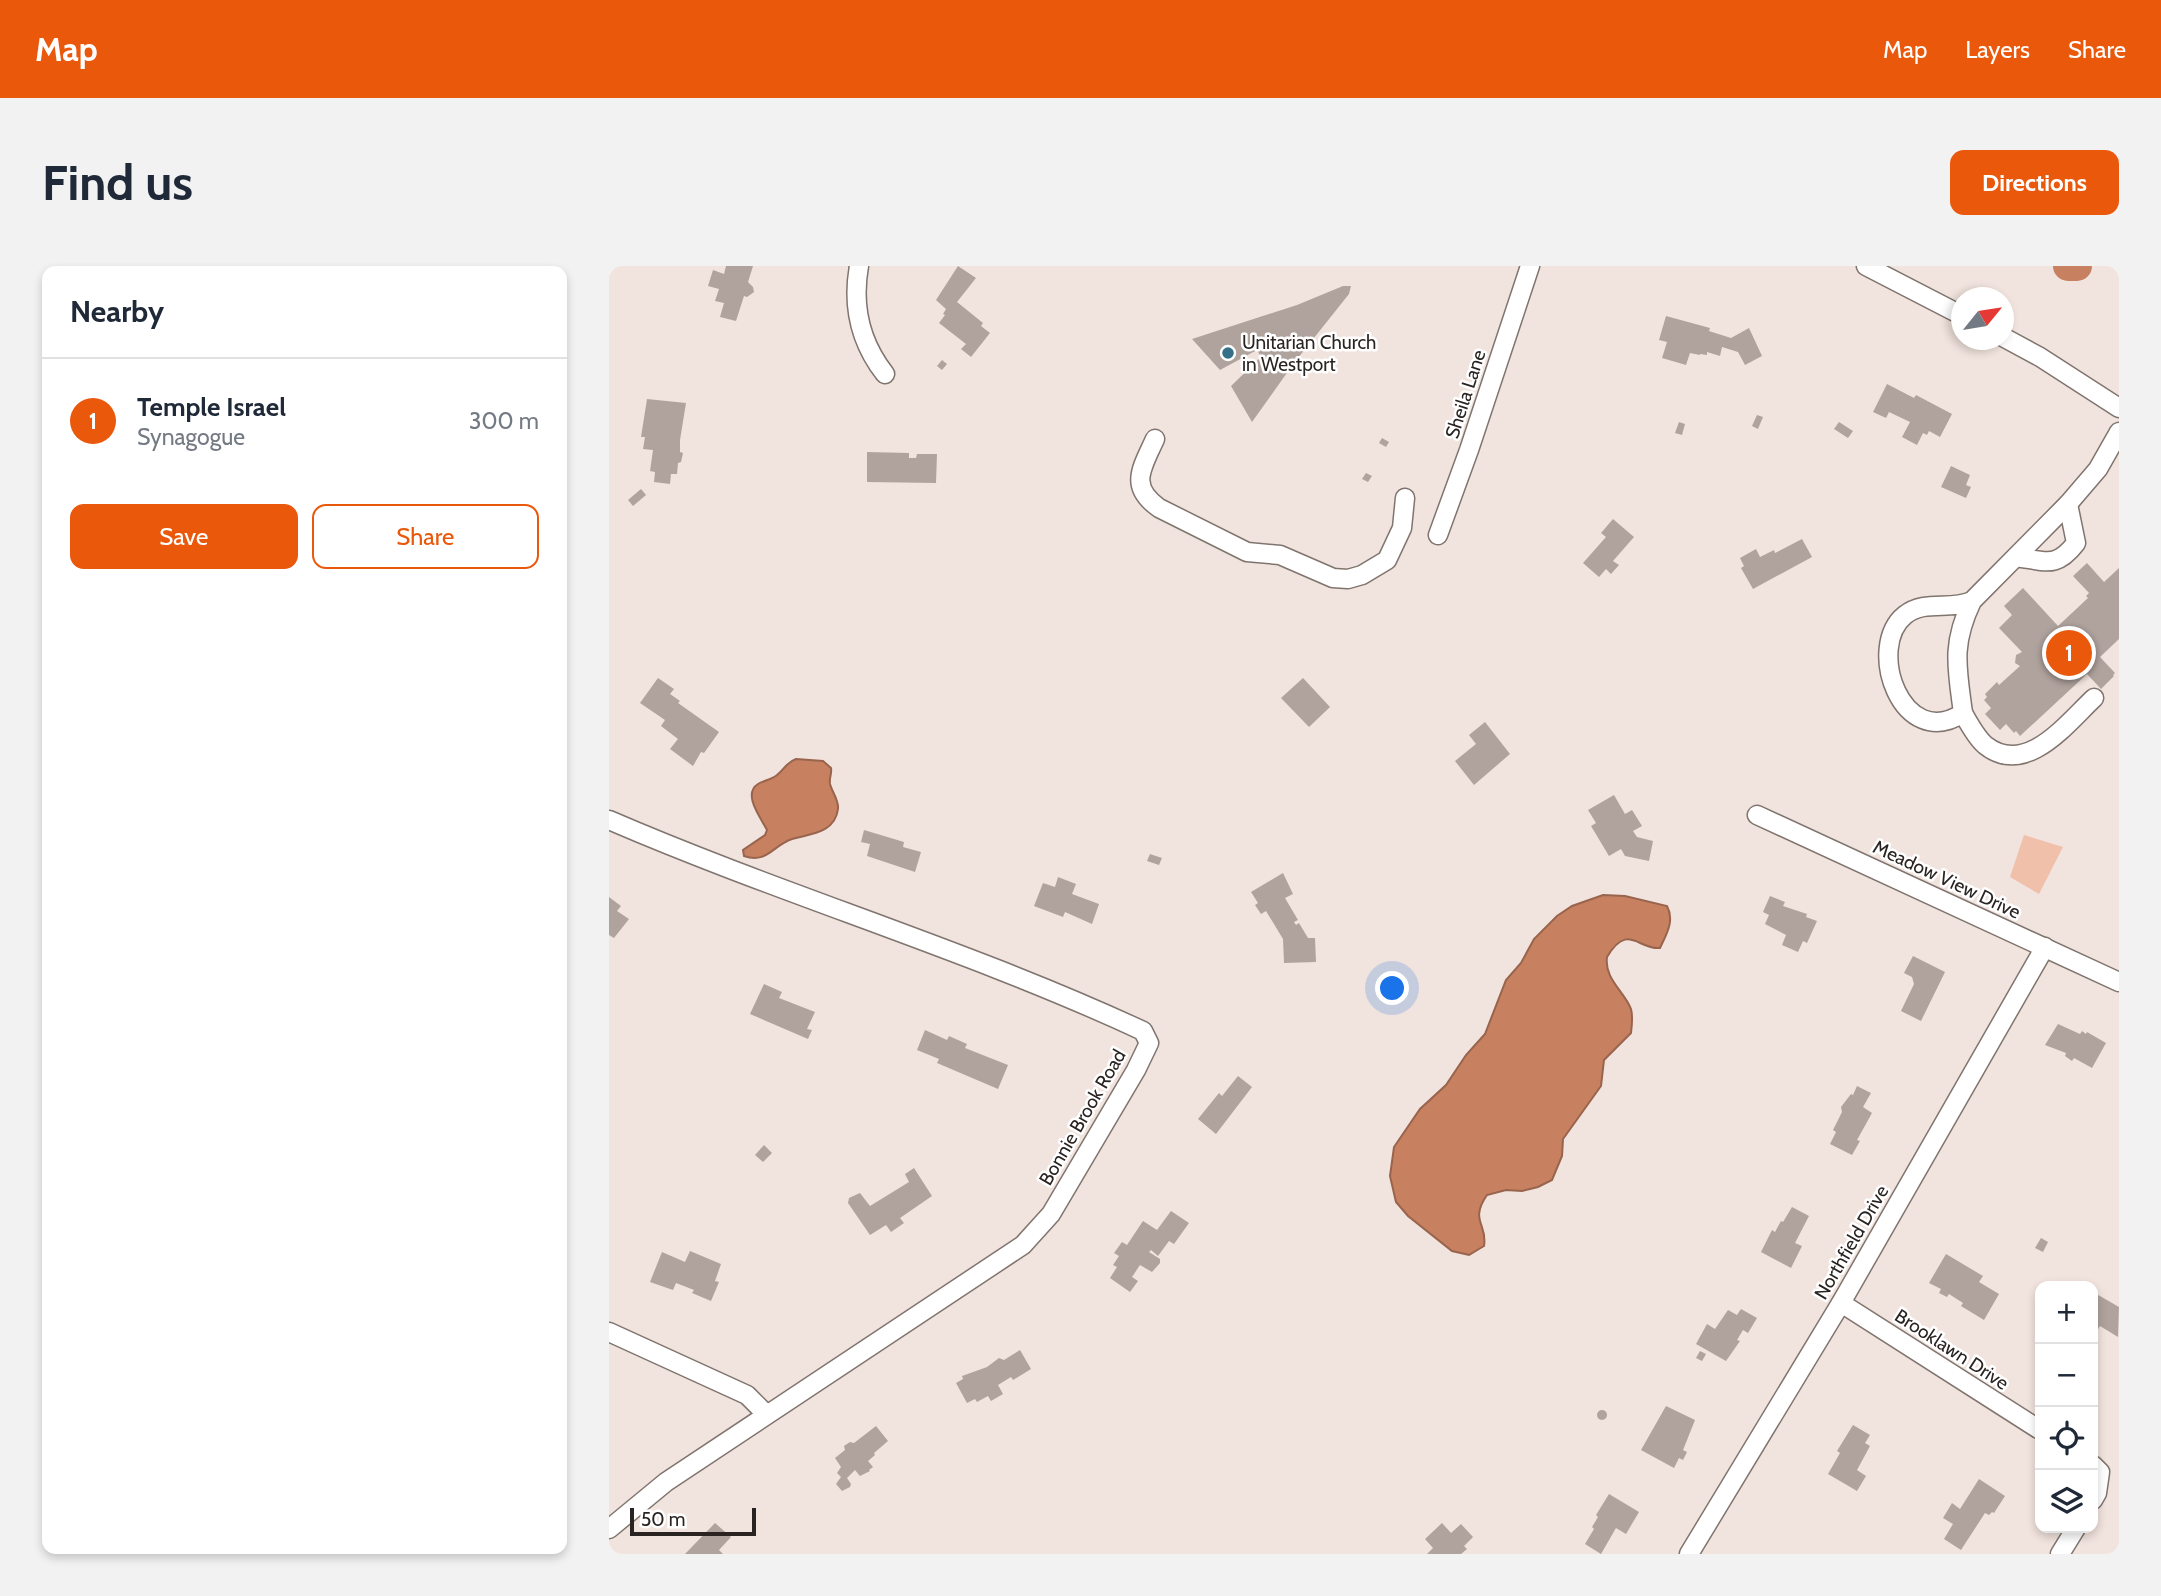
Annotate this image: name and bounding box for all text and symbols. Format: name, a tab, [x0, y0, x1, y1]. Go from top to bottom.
text: Map	[35, 29, 98, 69]
text: Map	[1883, 35, 1927, 64]
text: Layers	[1965, 35, 2030, 64]
text: Share	[2068, 35, 2126, 64]
button: Directions	[1950, 150, 2119, 215]
text: Find us	[42, 153, 193, 212]
north arrow	[1951, 287, 2014, 350]
text: Nearby	[70, 293, 164, 330]
place label: Unitarian Church in Westport	[1242, 331, 1376, 376]
marker: Unitarian Church in Westport	[1220, 345, 1236, 361]
street label: Sheila Lane	[1440, 347, 1491, 441]
text: Temple Israel	[137, 391, 286, 423]
text: 1	[89, 407, 97, 435]
text: 300 m	[469, 407, 539, 435]
text: Synagogue	[137, 423, 245, 451]
button: Save	[70, 504, 298, 569]
button: Share	[312, 504, 539, 569]
pin: 1	[2046, 627, 2092, 679]
street label: Meadow View Drive	[1869, 835, 2024, 924]
your location	[1375, 971, 1409, 1005]
street label: Bonnie Brook Road	[1034, 1045, 1131, 1189]
street label: Northfield Drive	[1809, 1181, 1894, 1303]
map controls	[2035, 1281, 2098, 1533]
button: +	[2035, 1281, 2098, 1344]
street label: Brooklawn Drive	[1891, 1304, 2013, 1395]
button: −	[2035, 1344, 2098, 1407]
button: locate	[2035, 1407, 2098, 1470]
button: layers	[2035, 1470, 2098, 1533]
scale bar	[630, 1505, 756, 1537]
text: 50 m	[641, 1508, 685, 1531]

